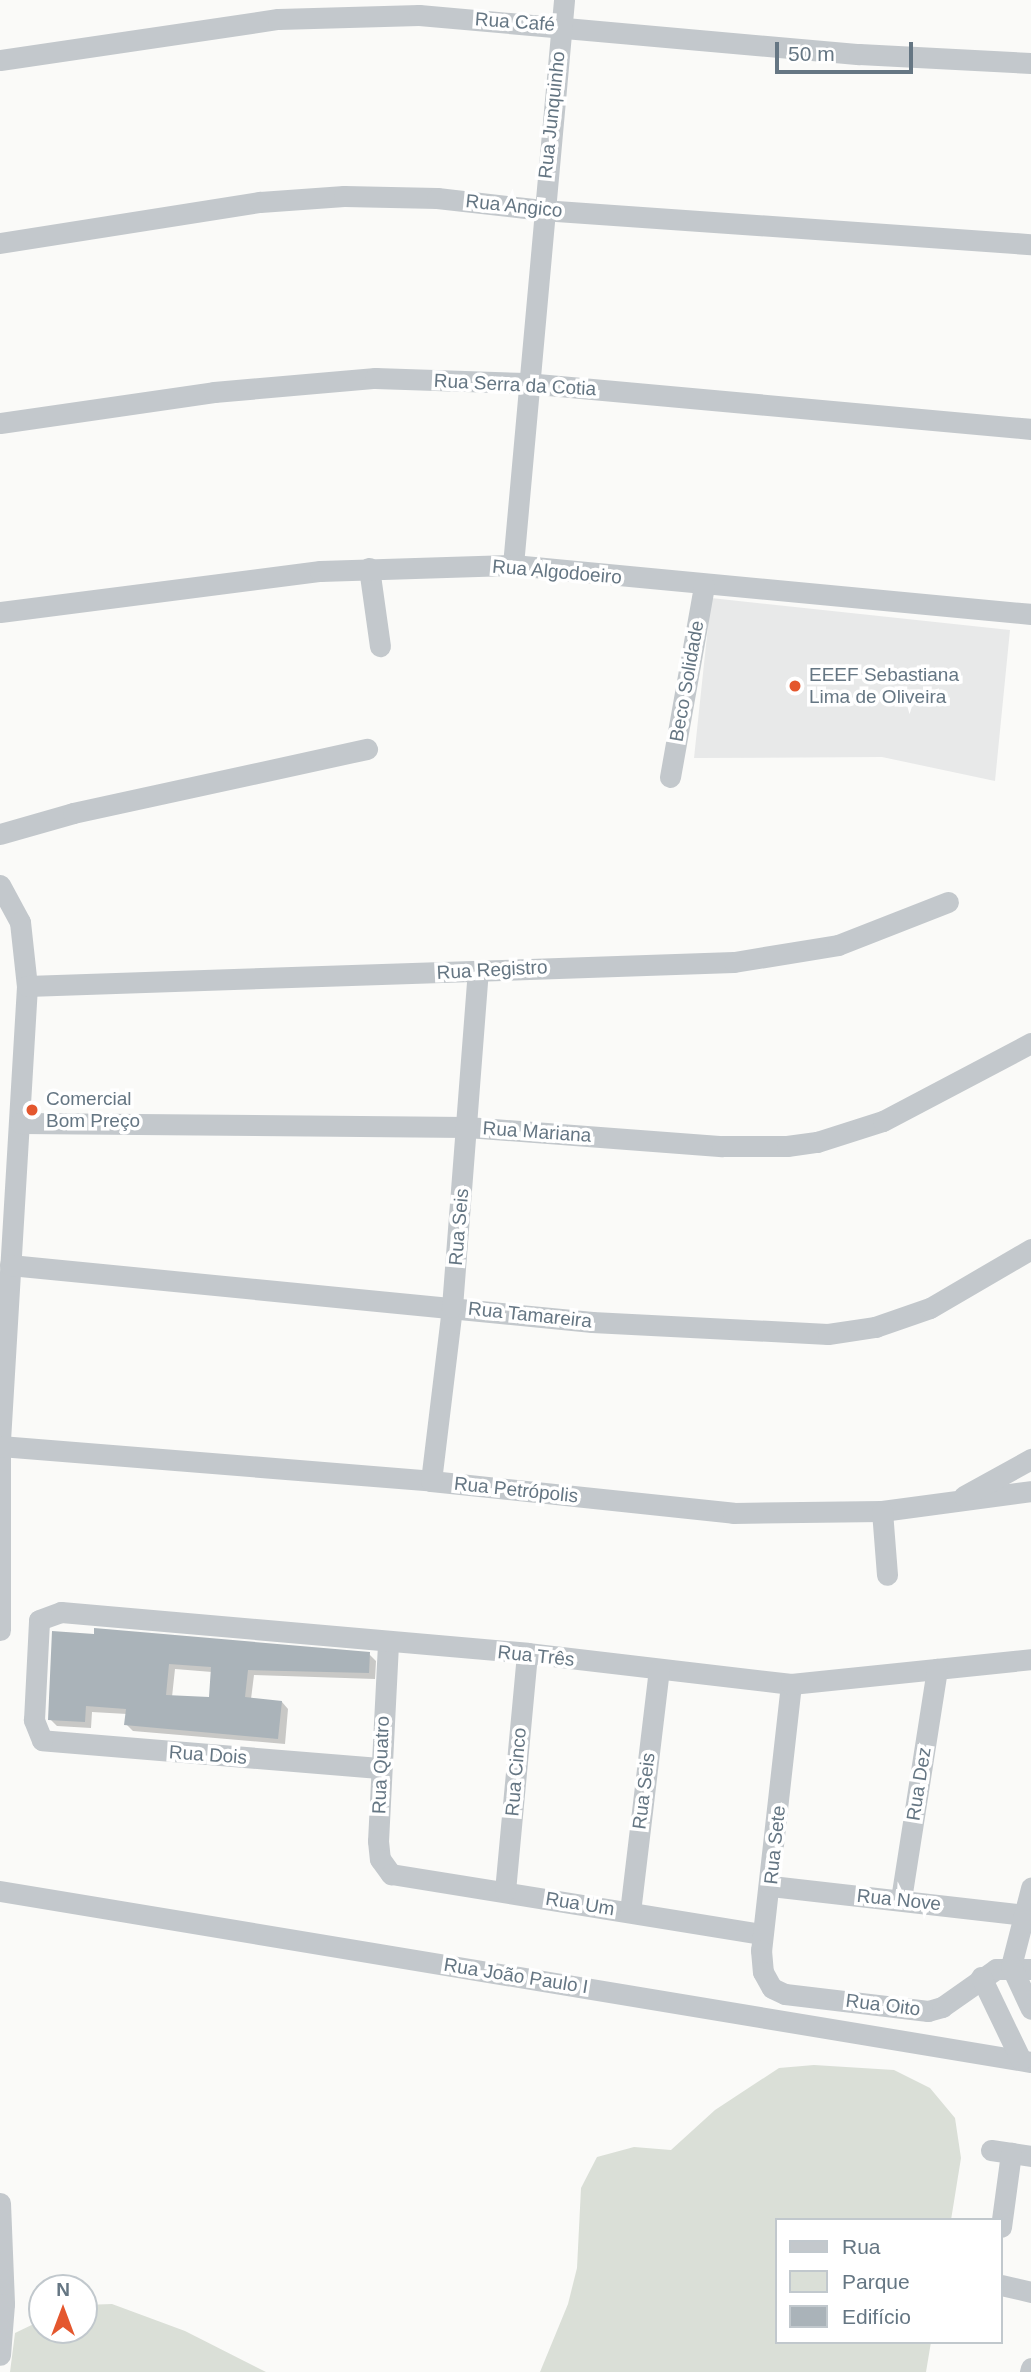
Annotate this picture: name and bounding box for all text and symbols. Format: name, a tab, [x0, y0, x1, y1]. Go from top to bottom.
street label: Rua Café	[474, 8, 556, 36]
scale bar	[779, 28, 917, 72]
text: 50 m	[788, 42, 835, 65]
street label: Rua Junquinho	[534, 50, 570, 180]
street label: Rua Angico	[464, 190, 564, 222]
street label: Rua Serra da Cotia	[433, 369, 597, 401]
street label: Rua Algodoeiro	[491, 555, 623, 589]
street label: Beco Solidade	[665, 619, 709, 743]
place label: EEEF Sebastiana Lima de Oliveira	[809, 664, 959, 708]
marker: EEEF Sebastiana Lima de Oliveira	[787, 678, 803, 694]
street label: Rua Registro	[436, 956, 548, 984]
place label: Comercial Bom Preço	[46, 1088, 140, 1132]
marker: Comercial Bom Preço	[24, 1102, 40, 1118]
street label: Rua Mariana	[482, 1117, 592, 1147]
street label: Rua Seis	[444, 1188, 474, 1266]
street label: Rua Tamareira	[467, 1297, 593, 1333]
street label: Rua Petrópolis	[453, 1472, 579, 1508]
street label: Rua Três	[496, 1641, 576, 1671]
street label: Rua Quatro	[368, 1716, 394, 1814]
street label: Rua Cinco	[501, 1727, 531, 1817]
street label: Rua Dois	[168, 1741, 248, 1769]
street label: Rua Dez	[902, 1746, 936, 1822]
street label: Rua Seis	[628, 1751, 660, 1831]
street label: Rua Sete	[760, 1804, 790, 1886]
street label: Rua Nove	[856, 1884, 942, 1916]
street label: Rua Um	[544, 1887, 616, 1921]
street label: Rua João Paulo I	[442, 1953, 590, 1999]
street label: Rua Oito	[844, 1989, 922, 2021]
legend	[776, 2218, 1003, 2344]
text: Rua	[842, 2235, 881, 2258]
text: Parque	[842, 2270, 910, 2293]
north arrow	[28, 2274, 98, 2344]
text: N	[56, 2279, 70, 2300]
text: Edifício	[842, 2305, 911, 2328]

